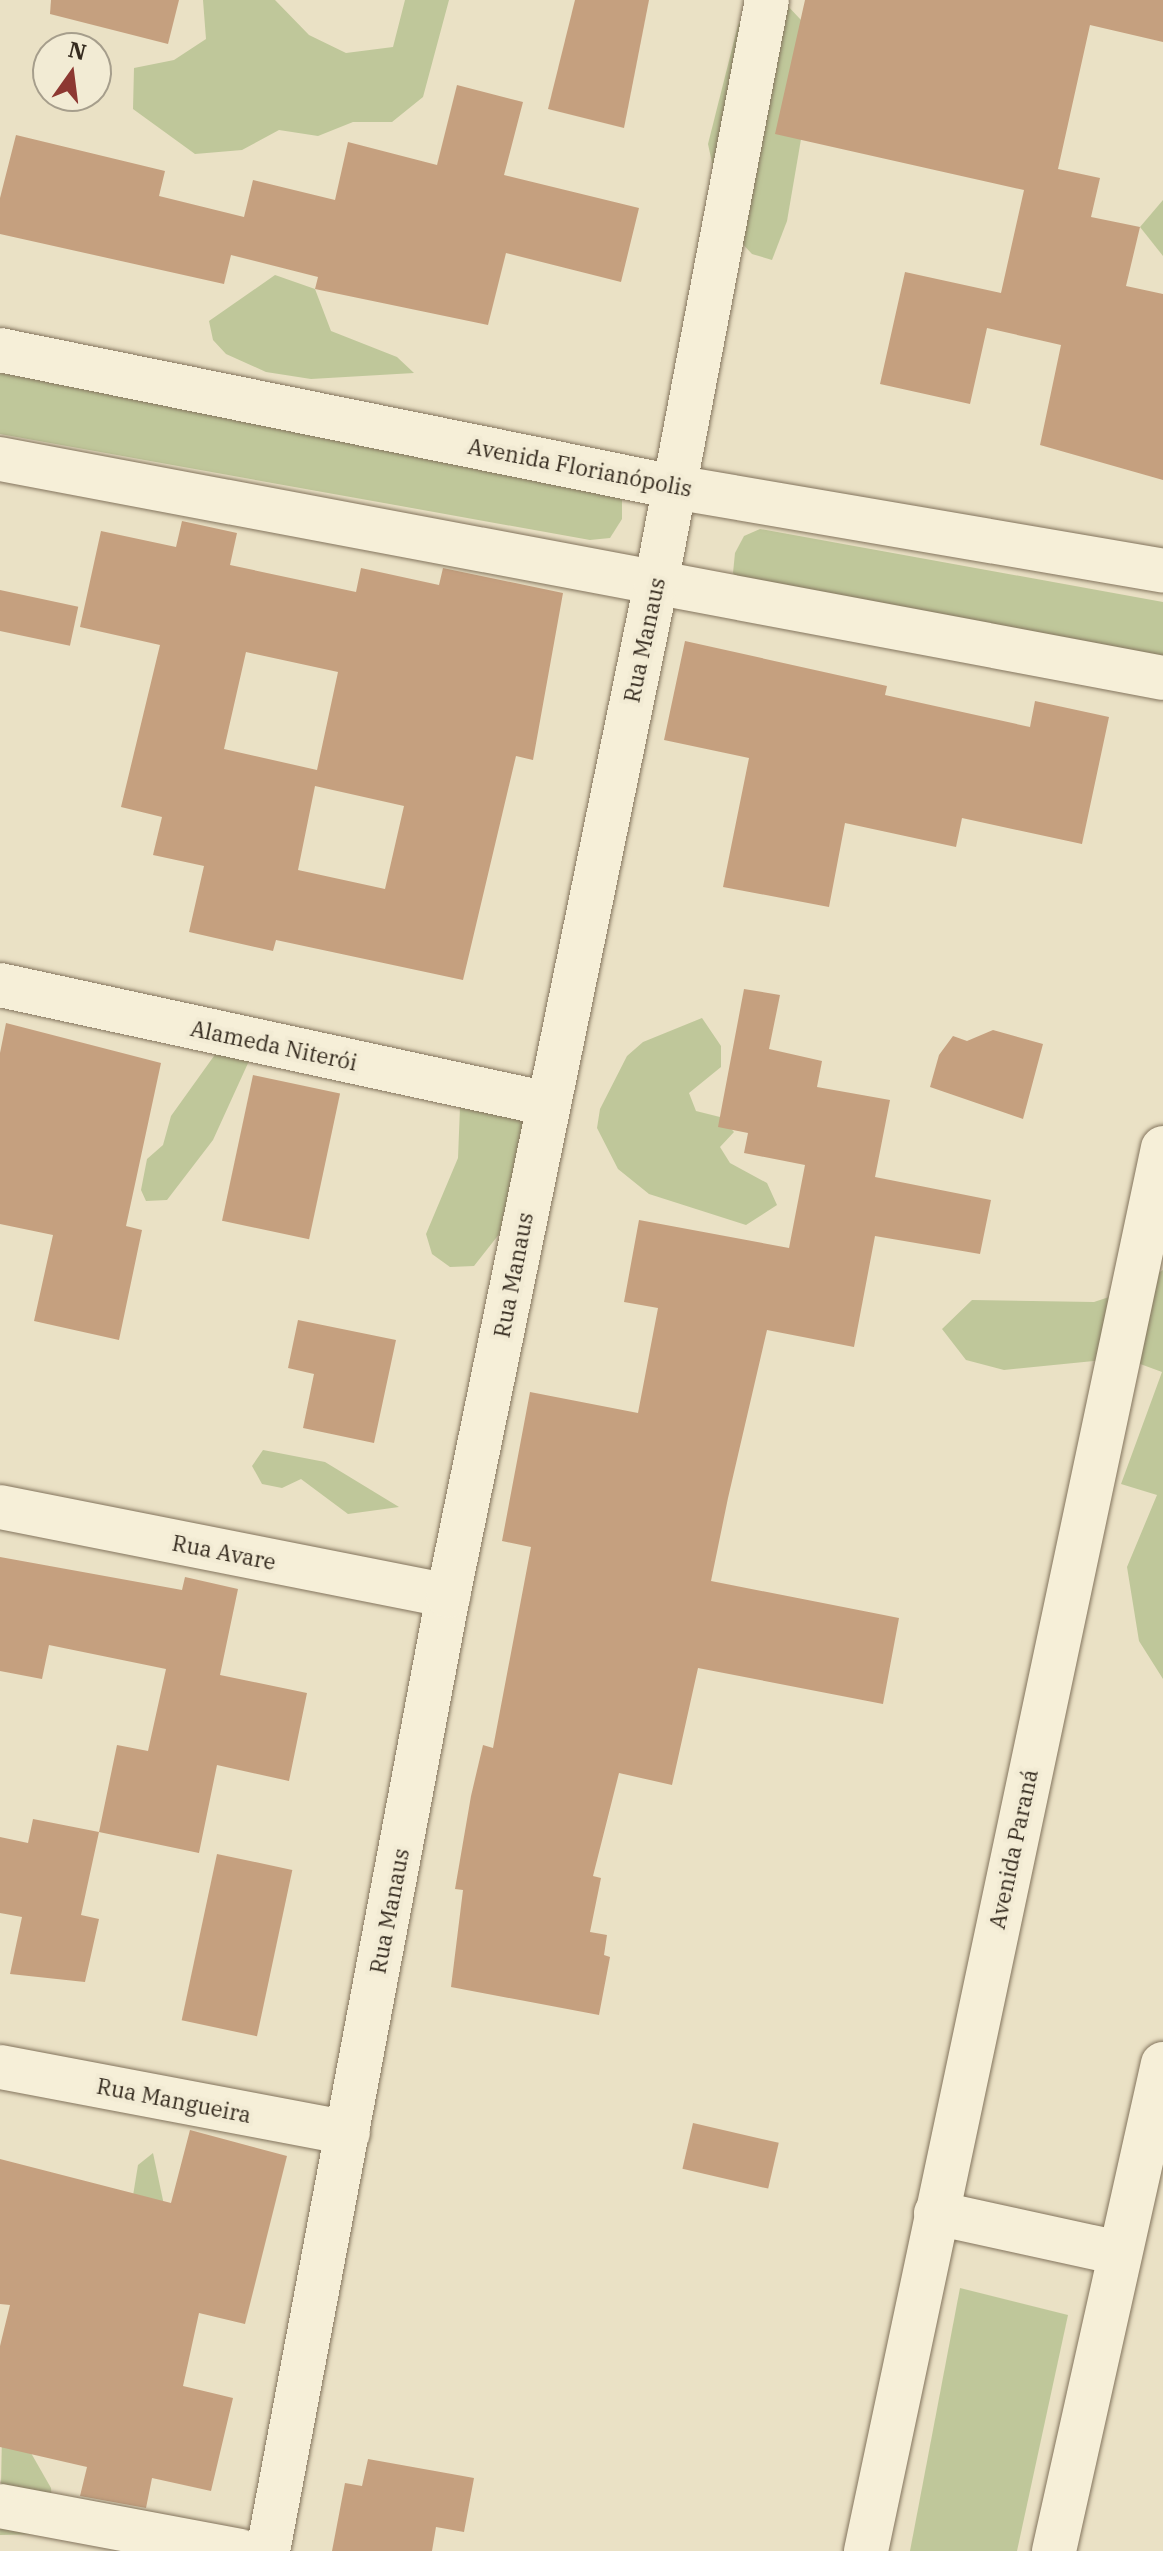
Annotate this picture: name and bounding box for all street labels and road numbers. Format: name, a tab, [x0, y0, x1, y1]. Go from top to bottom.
street label: Avenida Florianópolis	[466, 432, 694, 502]
street label: Rua Manaus	[618, 575, 670, 705]
street label: Alameda Niterói	[188, 1014, 360, 1076]
street label: Rua Manaus	[488, 1210, 538, 1340]
street label: Rua Avare	[170, 1529, 278, 1575]
street label: Avenida Paraná	[983, 1767, 1043, 1931]
street label: Rua Manaus	[364, 1846, 414, 1976]
street label: Rua Mangueira	[95, 2072, 253, 2128]

